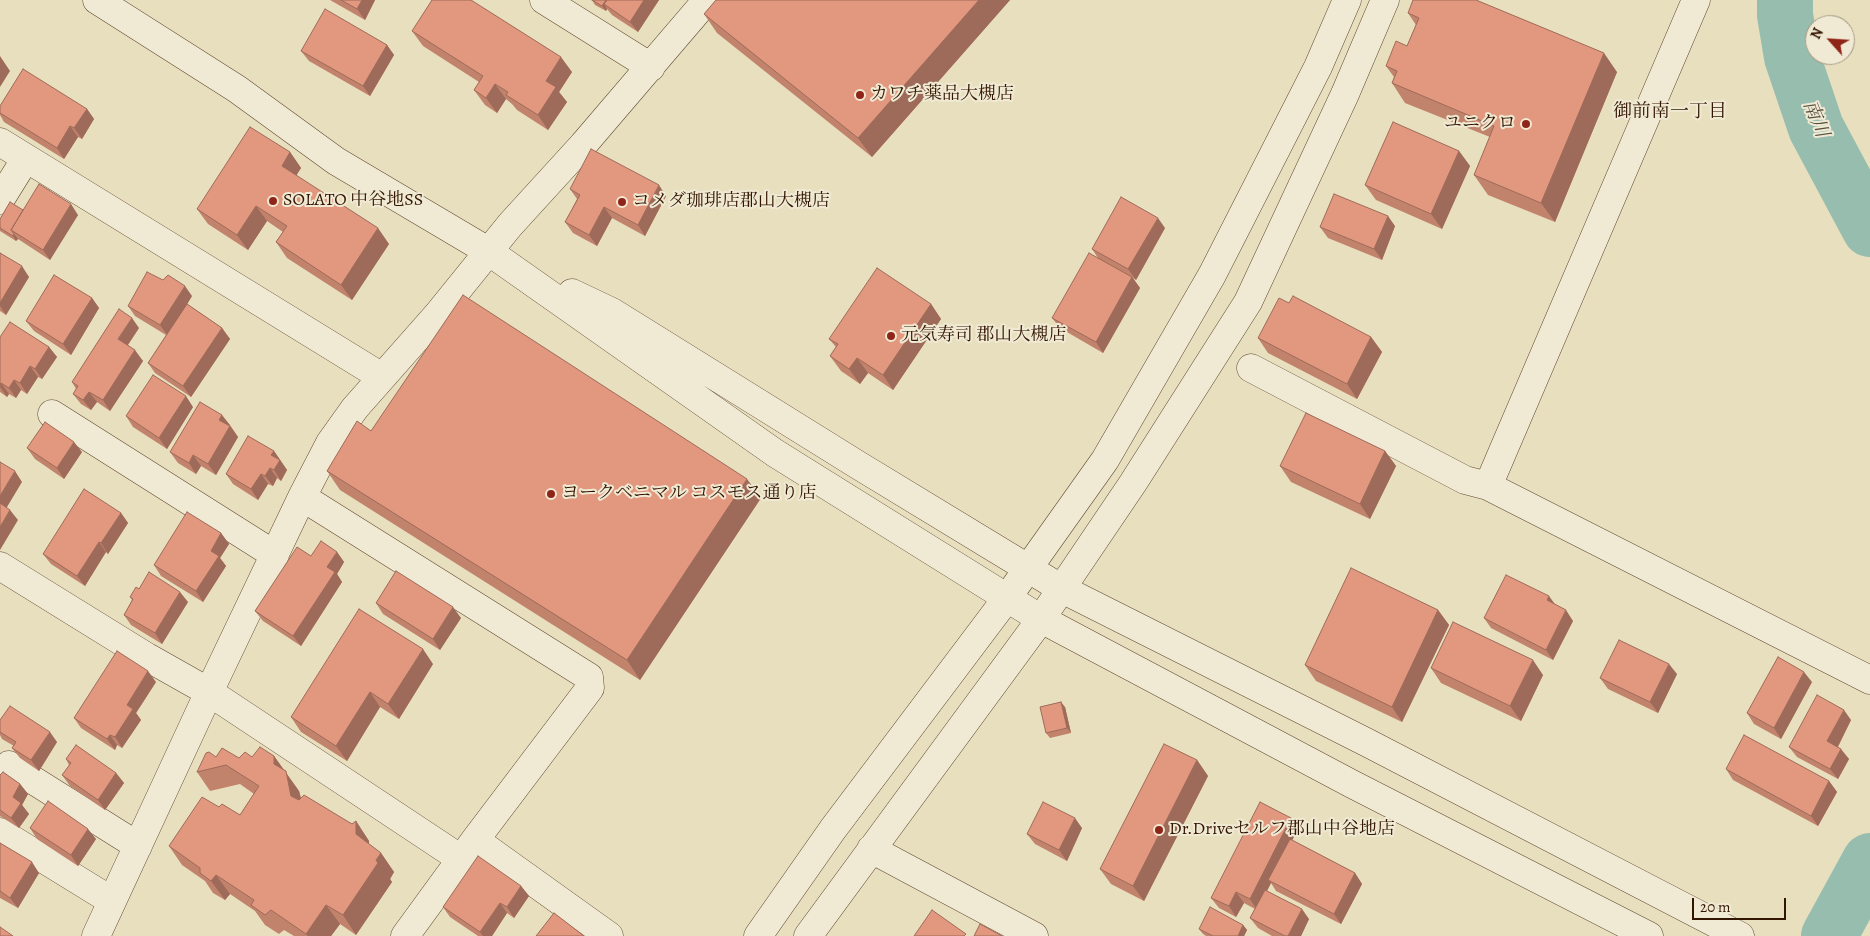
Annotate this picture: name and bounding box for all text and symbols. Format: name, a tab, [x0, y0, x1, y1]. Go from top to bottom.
north arrow	[1805, 15, 1855, 65]
text: N	[1806, 25, 1828, 42]
place label: カワチ薬品大槻店	[870, 84, 1014, 106]
marker: カワチ薬品大槻店	[854, 89, 866, 101]
water label: 南川	[1797, 97, 1833, 141]
district label: 御前南一丁目	[1613, 101, 1727, 123]
place label: ユニクロ	[1444, 113, 1516, 135]
marker: ユニクロ	[1520, 118, 1532, 130]
place label: SOLATO 中谷地SS	[283, 190, 423, 212]
place label: コメダ珈琲店郡山大槻店	[632, 191, 830, 213]
marker: SOLATO 中谷地SS	[267, 195, 279, 207]
marker: コメダ珈琲店郡山大槻店	[616, 196, 628, 208]
place label: 元気寿司 郡山大槻店	[901, 325, 1067, 347]
marker: 元気寿司 郡山大槻店	[885, 330, 897, 342]
place label: ヨークベニマル コスモス通り店	[561, 483, 817, 505]
marker: ヨークベニマル コスモス通り店	[545, 488, 557, 500]
place label: Dr.Driveセルフ郡山中谷地店	[1169, 819, 1395, 841]
marker: Dr.Driveセルフ郡山中谷地店	[1153, 824, 1165, 836]
scale bar	[1695, 888, 1789, 920]
text: 20 m	[1700, 897, 1731, 917]

